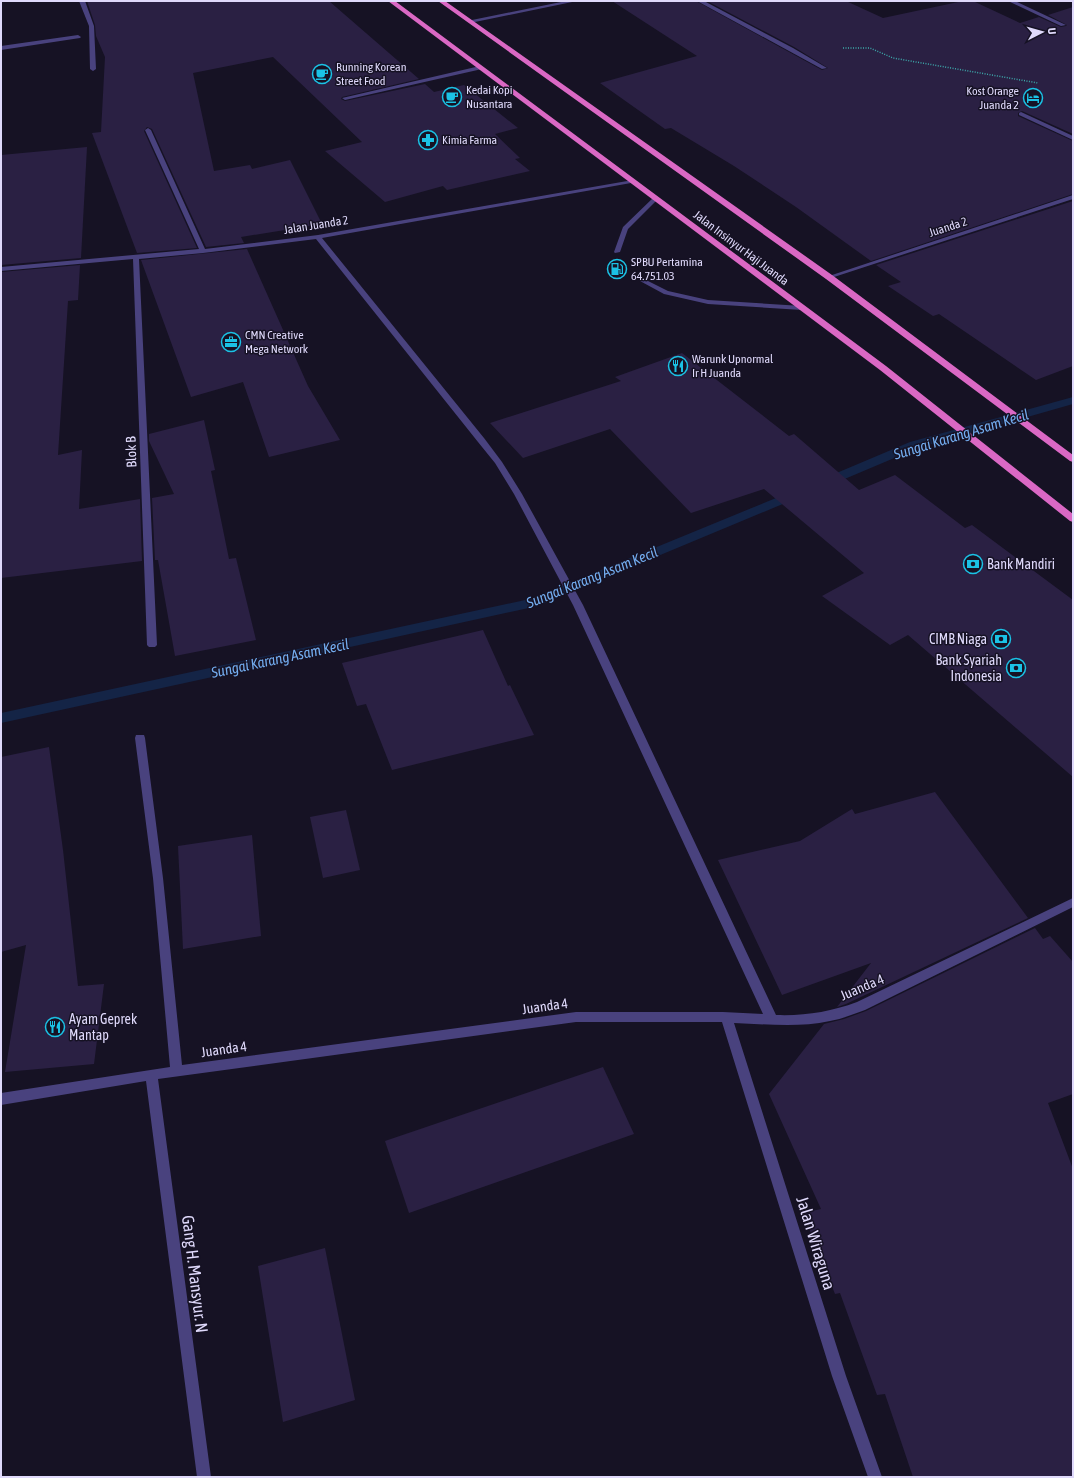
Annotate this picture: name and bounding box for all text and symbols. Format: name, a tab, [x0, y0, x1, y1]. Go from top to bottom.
north arrow	[1022, 12, 1062, 52]
text: U	[1046, 27, 1058, 35]
place label: Running Korean Street Food	[336, 60, 407, 88]
cafe icon: Running Korean Street Food	[311, 63, 333, 85]
place label: Kedai Kopi Nusantara	[466, 83, 512, 111]
place label: Kost Orange Juanda 2	[966, 84, 1019, 112]
cafe icon: Kedai Kopi Nusantara	[441, 86, 463, 108]
hotel icon: Kost Orange Juanda 2	[1022, 87, 1044, 109]
pharmacy icon: Kimia Farma	[417, 129, 439, 151]
place label: Kimia Farma	[442, 133, 497, 147]
street label: Jalan Insinyur Haji Juanda	[691, 208, 791, 288]
street label: Jalan Juanda 2	[283, 213, 349, 237]
street label: Juanda 2	[927, 214, 969, 240]
place label: SPBU Pertamina 64.751.03	[631, 255, 703, 283]
fuel station icon: SPBU Pertamina 64.751.03	[606, 258, 628, 280]
place label: CMN Creative Mega Network	[245, 328, 309, 356]
office icon: CMN Creative Mega Network	[220, 331, 242, 353]
place label: Warunk Upnormal Ir H Juanda	[692, 352, 774, 380]
restaurant icon: Warunk Upnormal Ir H Juanda	[667, 355, 689, 377]
water label: Sungai Karang Asam Kecil	[890, 405, 1031, 463]
street label: Blok B	[122, 436, 140, 468]
water label: Sungai Karang Asam Kecil	[523, 543, 660, 612]
bank icon: Bank Mandiri	[962, 553, 984, 575]
place label: Bank Mandiri	[987, 556, 1055, 572]
bank icon: CIMB Niaga	[990, 628, 1012, 650]
place label: CIMB Niaga	[929, 631, 987, 647]
water label: Sungai Karang Asam Kecil	[209, 635, 350, 681]
place label: Bank Syariah Indonesia	[935, 652, 1002, 684]
bank icon: Bank Syariah Indonesia	[1005, 657, 1027, 679]
street label: Juanda 4	[838, 970, 887, 1003]
street label: Juanda 4	[521, 995, 569, 1017]
place label: Ayam Geprek Mantap	[69, 1011, 137, 1043]
restaurant icon: Ayam Geprek Mantap	[44, 1016, 66, 1038]
street label: Juanda 4	[200, 1038, 248, 1060]
street label: Jalan Wiraguna	[792, 1194, 840, 1292]
street label: Gang H. Mansyur. N	[178, 1214, 212, 1334]

